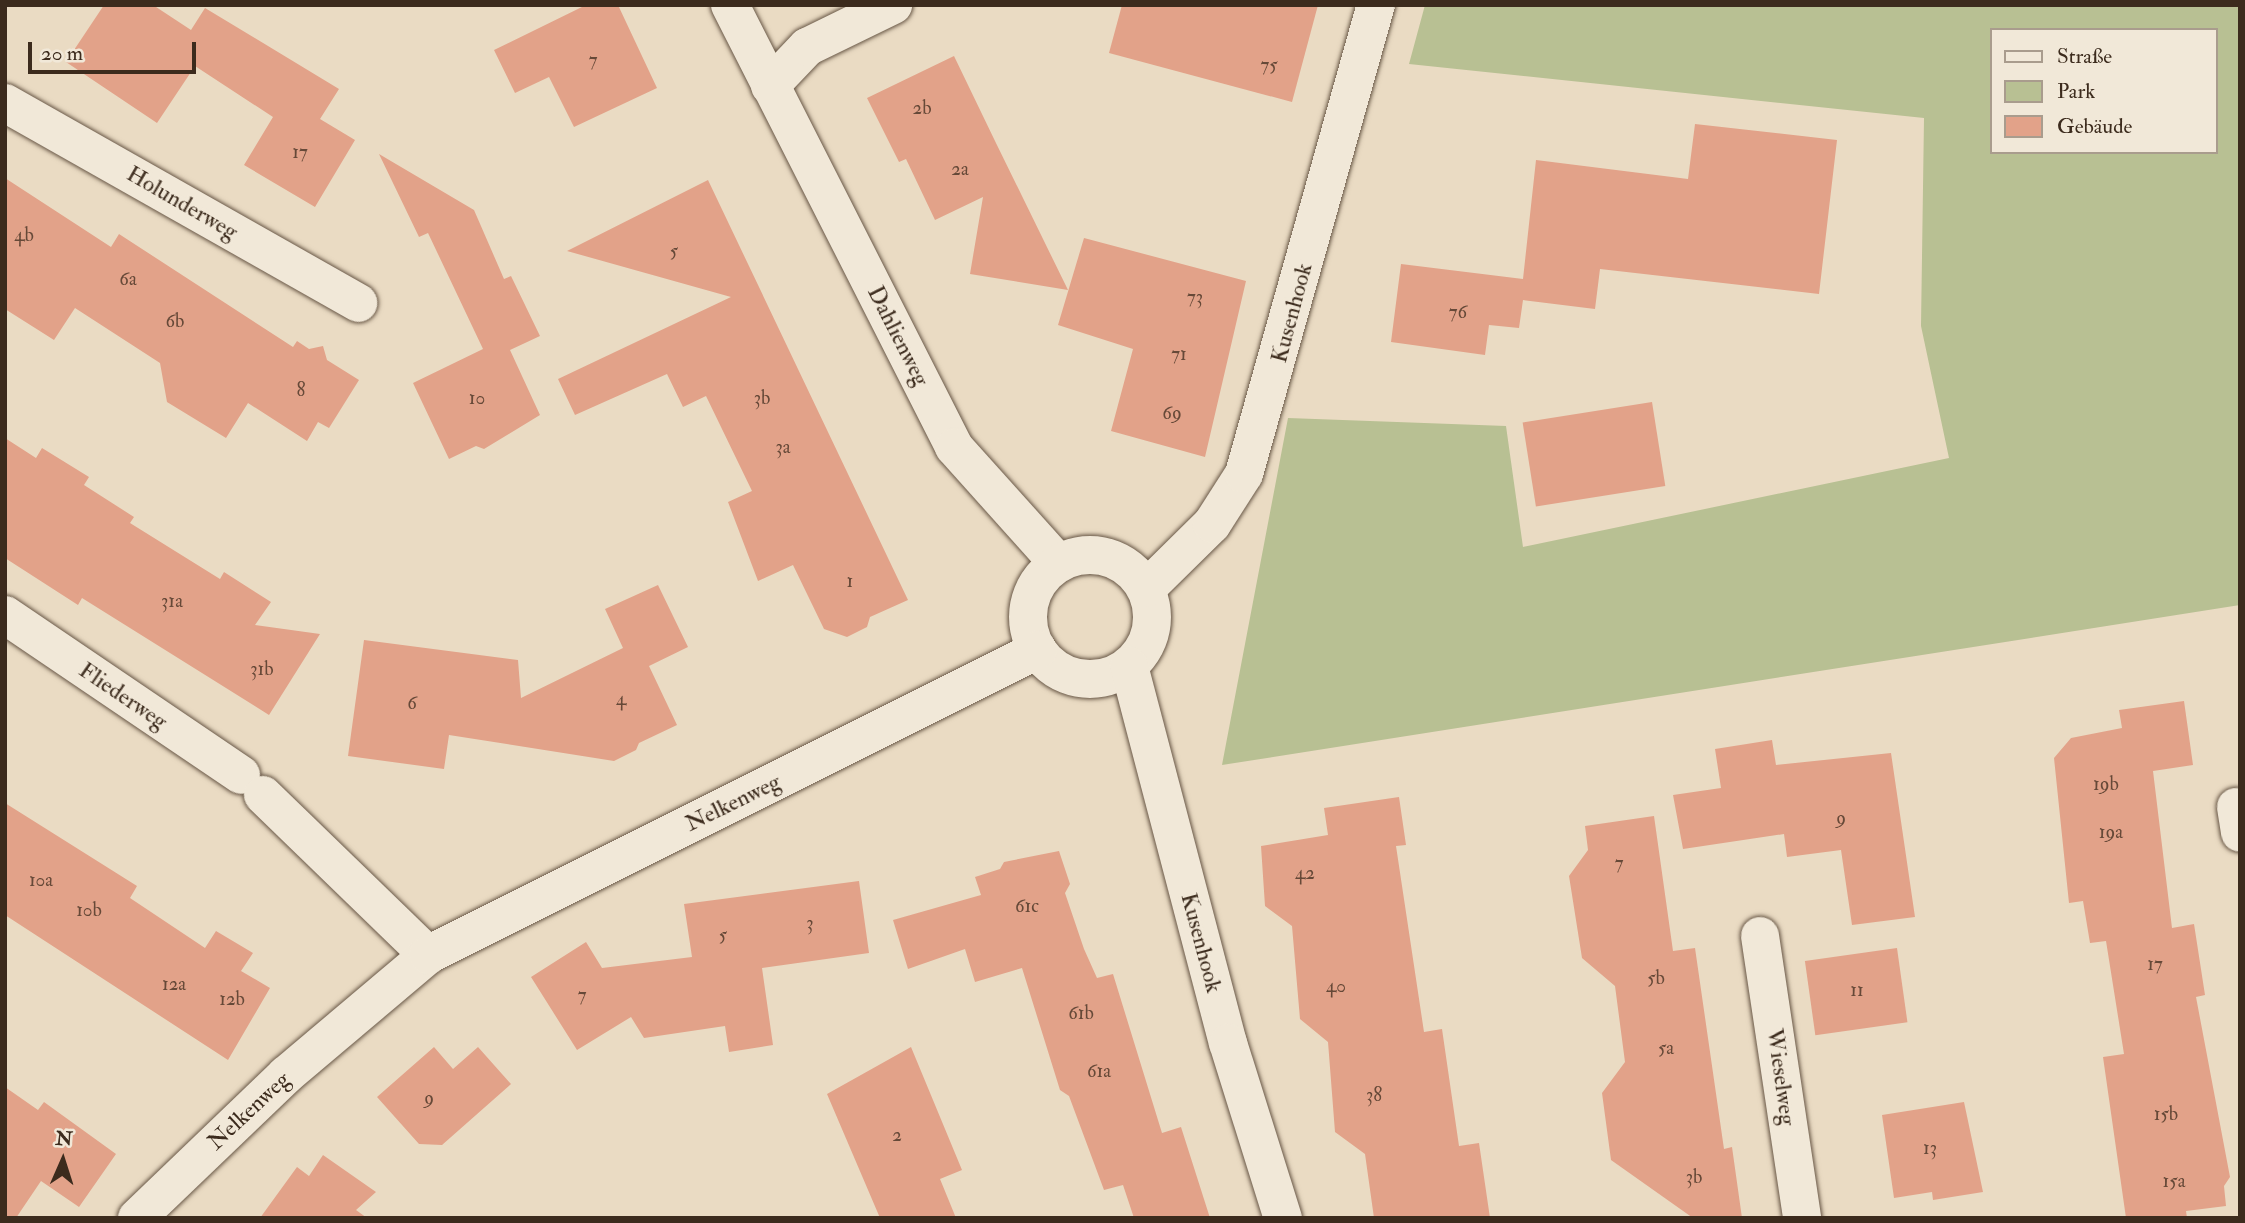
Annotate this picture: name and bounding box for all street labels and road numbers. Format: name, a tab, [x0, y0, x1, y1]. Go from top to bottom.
street label: Holunderweg	[122, 160, 242, 246]
street label: Kusenhook	[1265, 260, 1319, 366]
street label: Dahlienweg	[861, 281, 935, 391]
street label: Fliederweg	[74, 656, 172, 736]
street label: Nelkenweg	[681, 768, 785, 838]
street label: Kusenhook	[1174, 890, 1228, 996]
street label: Wieselweg	[1761, 1027, 1801, 1127]
street label: Nelkenweg	[202, 1066, 296, 1156]

